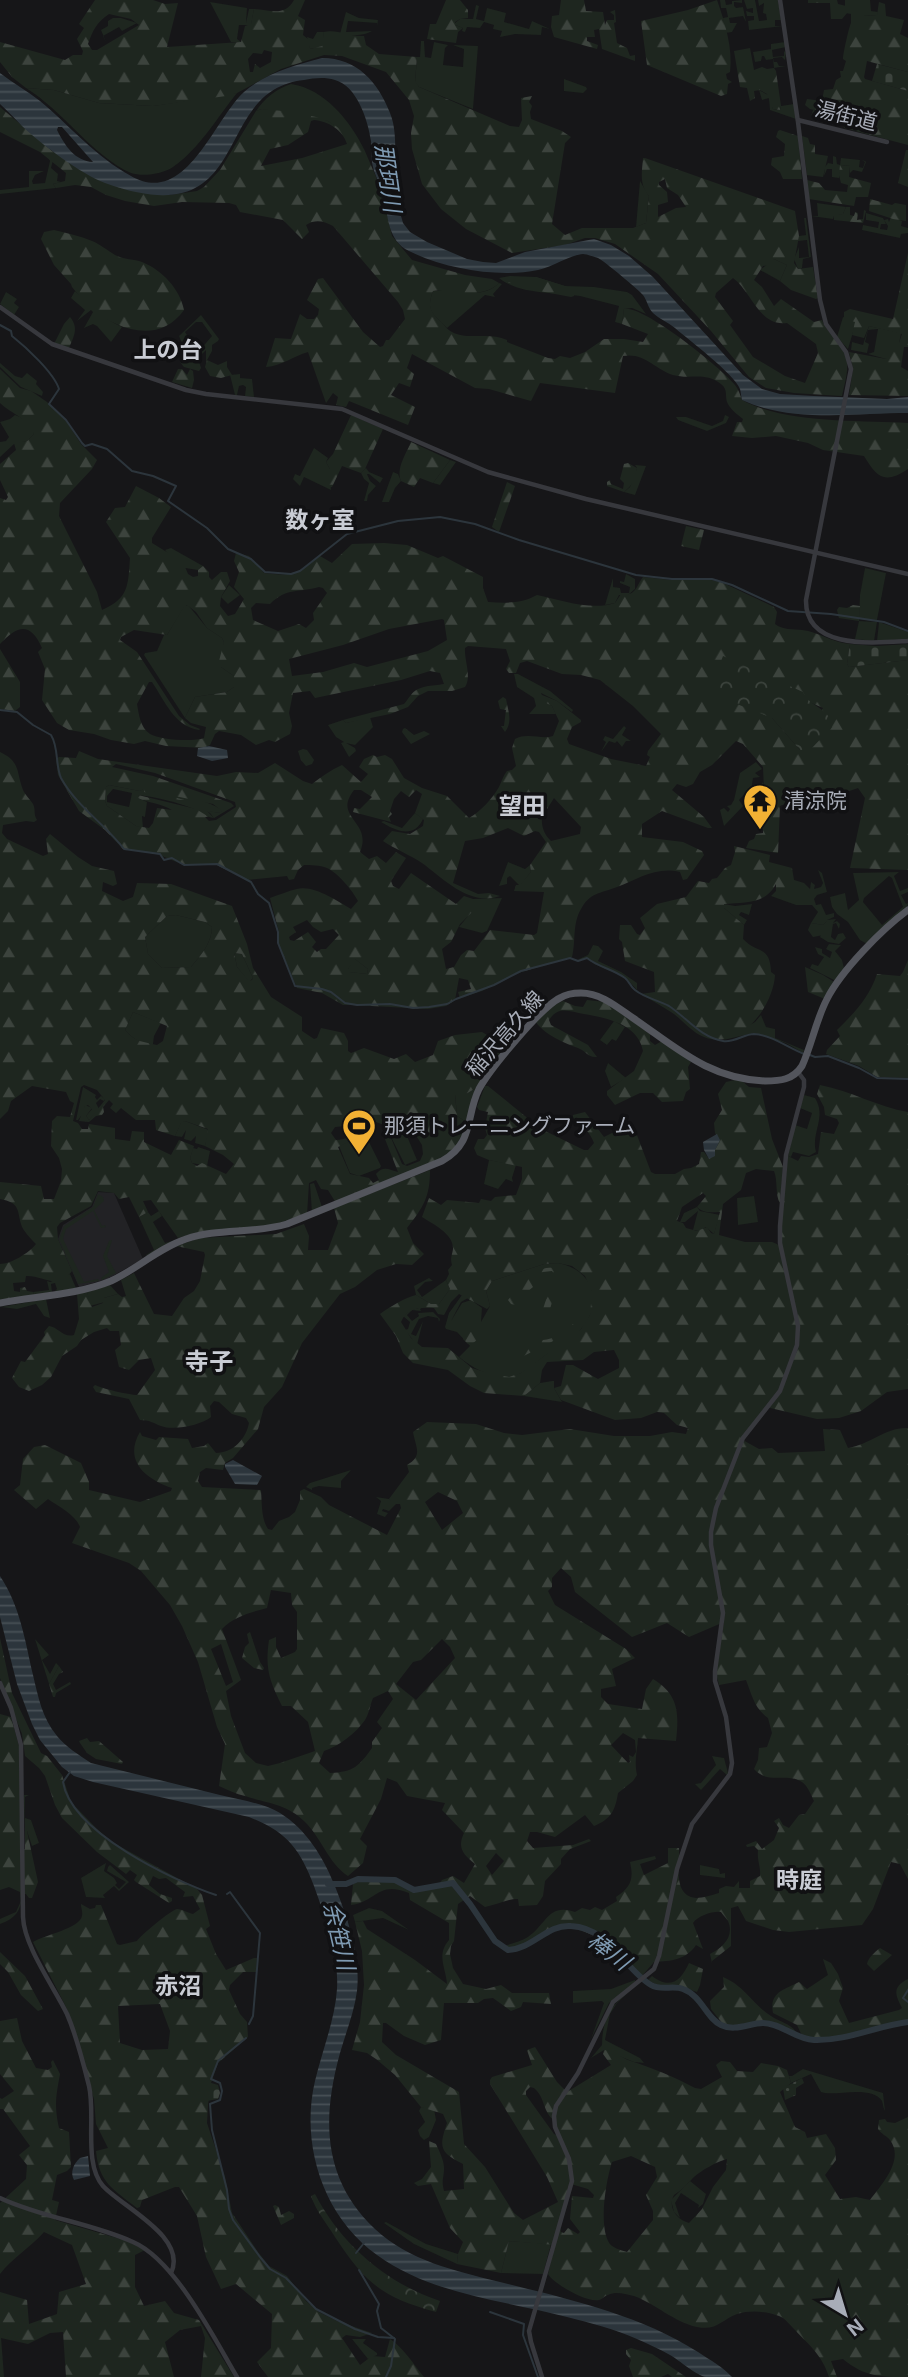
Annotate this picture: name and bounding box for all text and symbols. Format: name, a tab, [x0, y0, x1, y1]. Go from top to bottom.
street label: 湯街道	[813, 96, 880, 135]
water label: 那珂川	[369, 142, 407, 217]
district label: 上の台	[134, 336, 203, 364]
district label: 数ヶ室	[286, 506, 355, 534]
temple icon: 清涼院	[741, 782, 779, 831]
place label: 清涼院	[784, 788, 847, 813]
district label: 望田	[499, 792, 545, 820]
street label: 稲沢高久線	[461, 986, 548, 1081]
sports icon: 那須トレーニングファーム	[340, 1107, 378, 1156]
place label: 那須トレーニングファーム	[384, 1113, 635, 1138]
district label: 寺子	[185, 1347, 233, 1376]
district label: 時庭	[776, 1866, 822, 1894]
water label: 余笹川	[318, 1899, 361, 1976]
water label: 棒川	[582, 1926, 638, 1978]
district label: 赤沼	[155, 1972, 201, 2000]
north arrow	[810, 2279, 880, 2349]
text: N	[842, 2313, 868, 2341]

